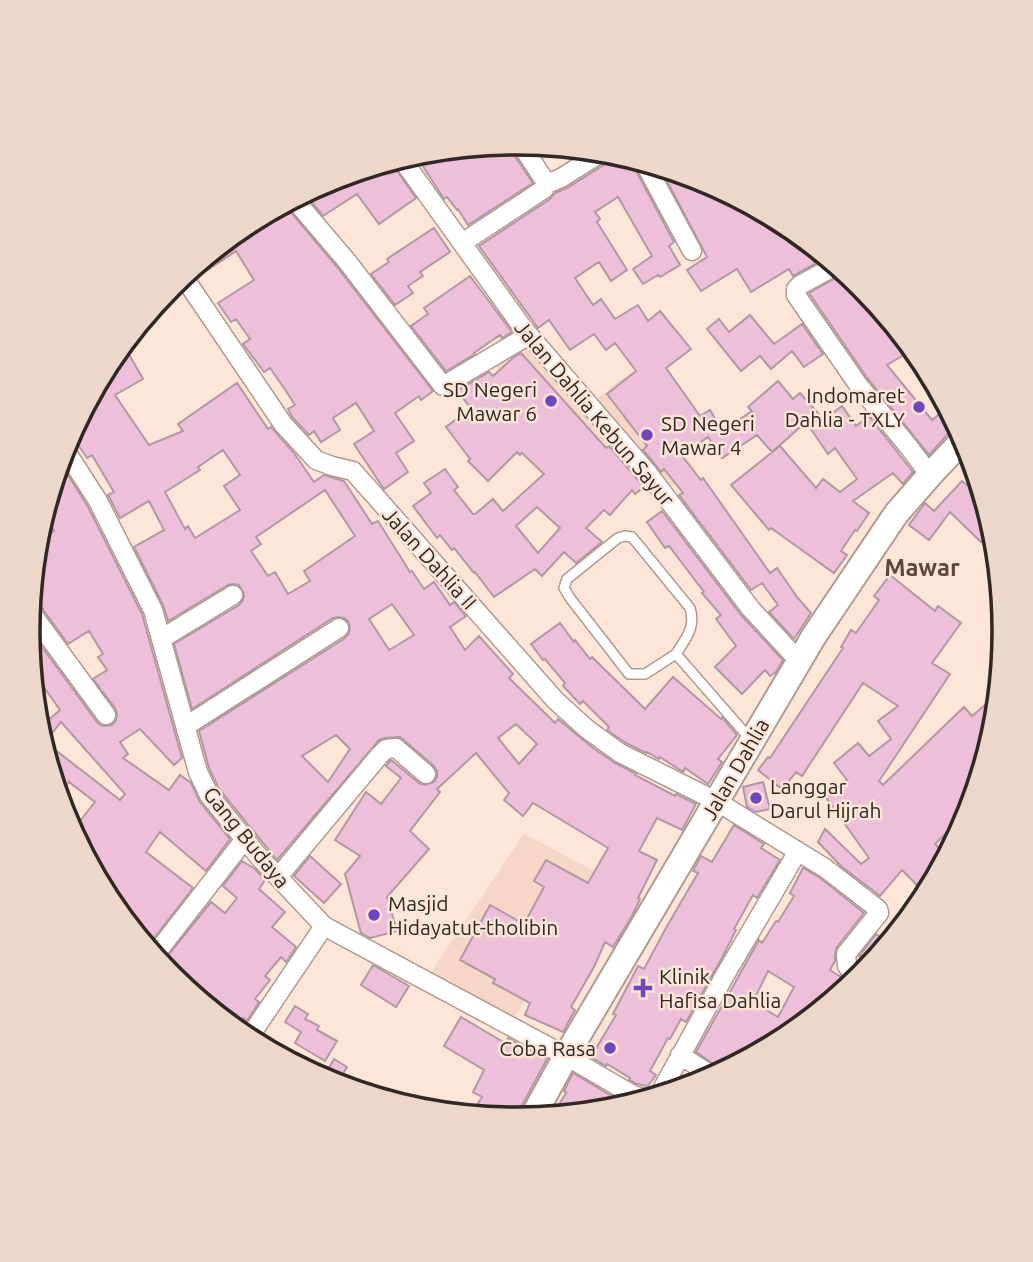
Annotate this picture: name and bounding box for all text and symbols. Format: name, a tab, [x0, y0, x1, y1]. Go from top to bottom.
street label: Jalan Dahlia Kebun Sayur	[510, 315, 680, 511]
place label: SD Negeri Mawar 6	[443, 377, 537, 425]
place label: Indomaret Dahlia - TXLY	[785, 383, 905, 431]
marker: SD Negeri Mawar 6	[543, 393, 559, 409]
marker: Indomaret Dahlia - TXLY	[911, 399, 927, 415]
place label: SD Negeri Mawar 4	[661, 411, 755, 459]
marker: SD Negeri Mawar 4	[639, 427, 655, 443]
street label: Jalan Dahlia II	[378, 502, 482, 614]
district label: Mawar	[884, 554, 960, 581]
street label: Jalan Dahlia	[696, 714, 774, 824]
place label: Langgar Darul Hijrah	[770, 774, 881, 822]
street label: Gang Budaya	[199, 782, 295, 892]
marker: Langgar Darul Hijrah	[748, 790, 764, 806]
place label: Masjid Hidayatut-tholibin	[388, 891, 558, 939]
marker: Masjid Hidayatut-tholibin	[366, 907, 382, 923]
place label: Klinik Hafisa Dahlia	[659, 964, 781, 1012]
marker: Klinik Hafisa Dahlia	[633, 978, 653, 998]
place label: Coba Rasa	[499, 1036, 596, 1060]
marker: Coba Rasa	[602, 1040, 618, 1056]

